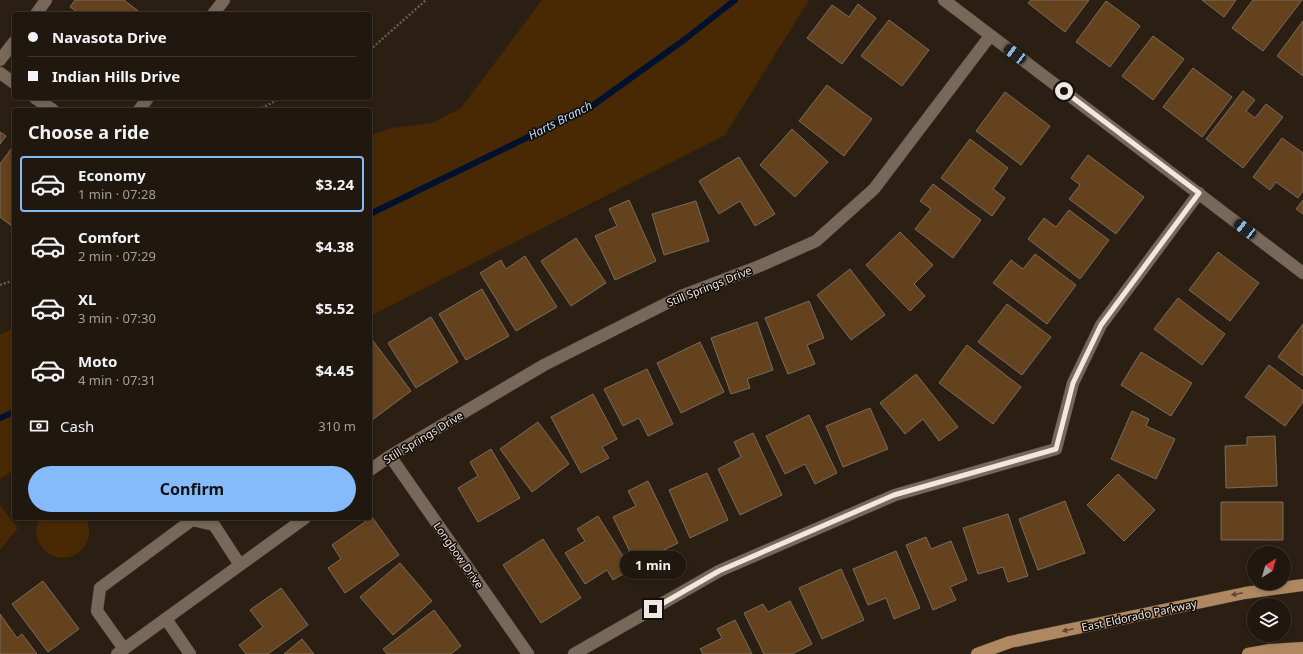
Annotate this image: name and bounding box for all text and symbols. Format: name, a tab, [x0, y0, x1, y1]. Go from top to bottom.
text: Navasota Drive	[52, 27, 167, 47]
car	[1002, 42, 1028, 66]
text: Indian Hills Drive	[52, 66, 180, 86]
route start	[1055, 82, 1073, 100]
water label: Harts Branch	[525, 97, 595, 143]
text: Choose a ride	[28, 120, 149, 144]
text: Economy	[78, 165, 146, 185]
icon: car	[30, 166, 66, 202]
text: $3.24	[315, 174, 354, 194]
text: 1 min · 07:28	[78, 185, 156, 203]
car	[1232, 217, 1258, 241]
text: Comfort	[78, 227, 140, 247]
icon: car	[30, 228, 66, 264]
text: $4.38	[315, 236, 354, 256]
text: 2 min · 07:29	[78, 247, 156, 265]
street label: Still Springs Drive	[664, 262, 754, 310]
text: XL	[78, 289, 96, 309]
icon: car	[30, 290, 66, 326]
text: $5.52	[315, 298, 354, 318]
text: 3 min · 07:30	[78, 309, 156, 327]
text: Moto	[78, 351, 117, 371]
icon: car	[30, 352, 66, 388]
text: $4.45	[315, 360, 354, 380]
text: 4 min · 07:31	[78, 371, 156, 389]
street label: Still Springs Drive	[380, 407, 466, 467]
icon: cash	[28, 415, 50, 437]
text: Cash	[60, 416, 94, 436]
text: 310 m	[318, 417, 356, 435]
button: Confirm	[28, 466, 356, 512]
street label: Longbow Drive	[431, 519, 487, 591]
north arrow	[1247, 546, 1291, 590]
map controls	[1247, 546, 1291, 642]
callout: 1 min	[620, 551, 686, 579]
text: 1 min	[635, 556, 671, 574]
one-way arrow	[1231, 592, 1243, 598]
street label: East Eldorado Parkway	[1080, 595, 1198, 635]
button: layers	[1247, 598, 1291, 642]
route end	[644, 600, 662, 618]
one-way arrow	[1062, 627, 1075, 633]

